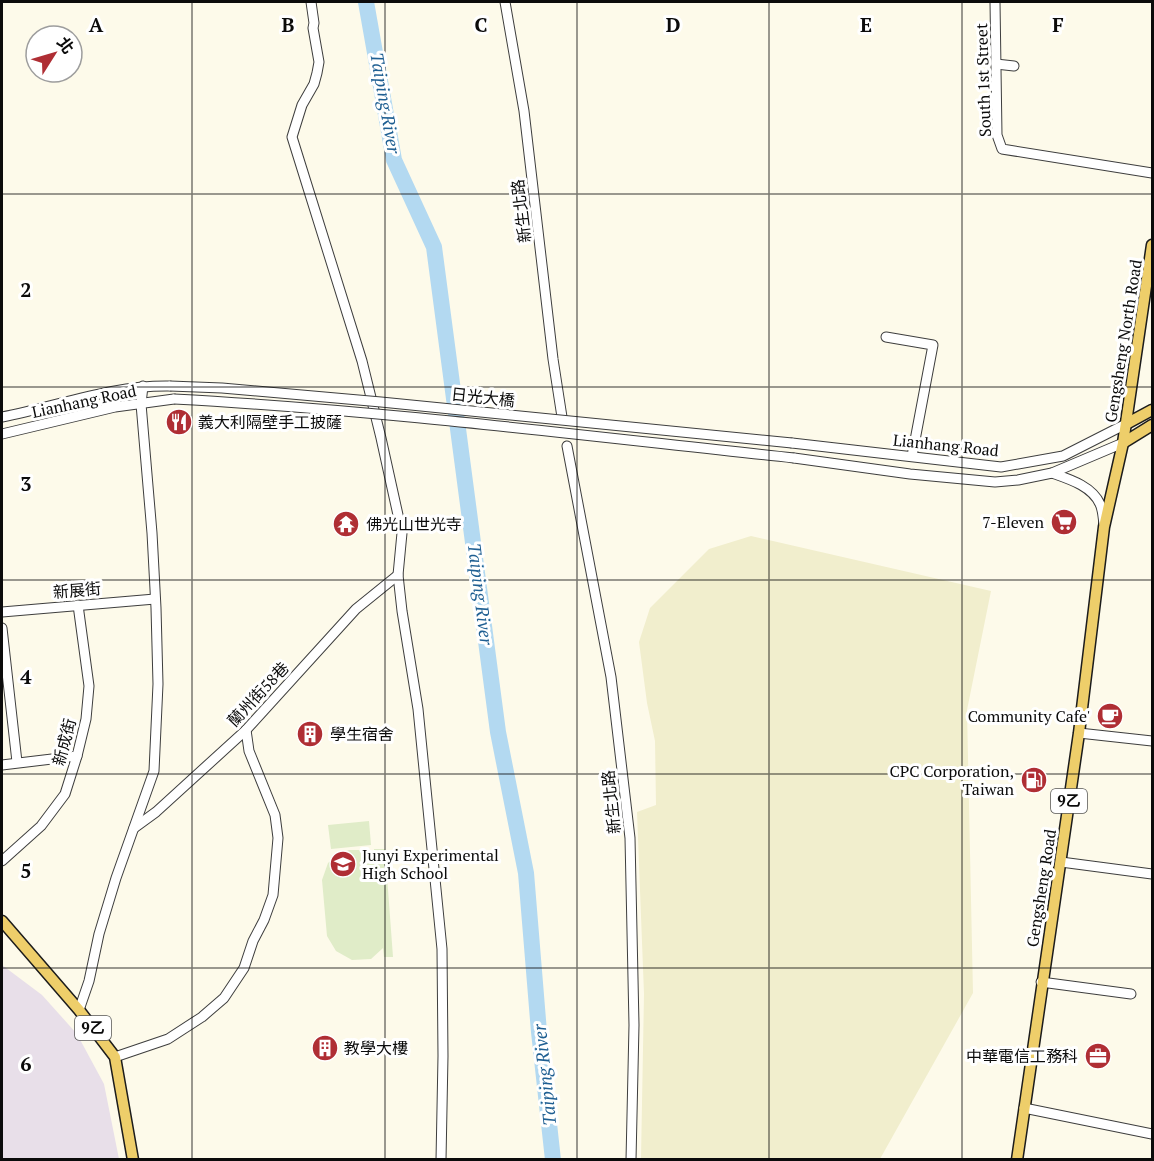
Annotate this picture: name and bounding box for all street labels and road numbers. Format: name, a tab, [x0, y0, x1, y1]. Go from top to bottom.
street label: South 1st Street	[970, 23, 996, 137]
street label: 新生北路	[506, 178, 536, 244]
street label: Gengsheng North Road	[1099, 258, 1147, 424]
street label: Lianhang Road	[30, 379, 138, 423]
street label: 日光大橋	[450, 383, 516, 411]
street label: Lianhang Road	[892, 429, 1000, 462]
street label: 新展街	[52, 577, 102, 603]
street label: 蘭州街58巷	[222, 657, 294, 731]
street label: 新成街	[47, 716, 81, 768]
street label: 新生北路	[597, 769, 625, 835]
road number: 9乙	[1051, 789, 1087, 813]
street label: Gengsheng Road	[1021, 827, 1061, 948]
road number: 9乙	[75, 1016, 111, 1040]

